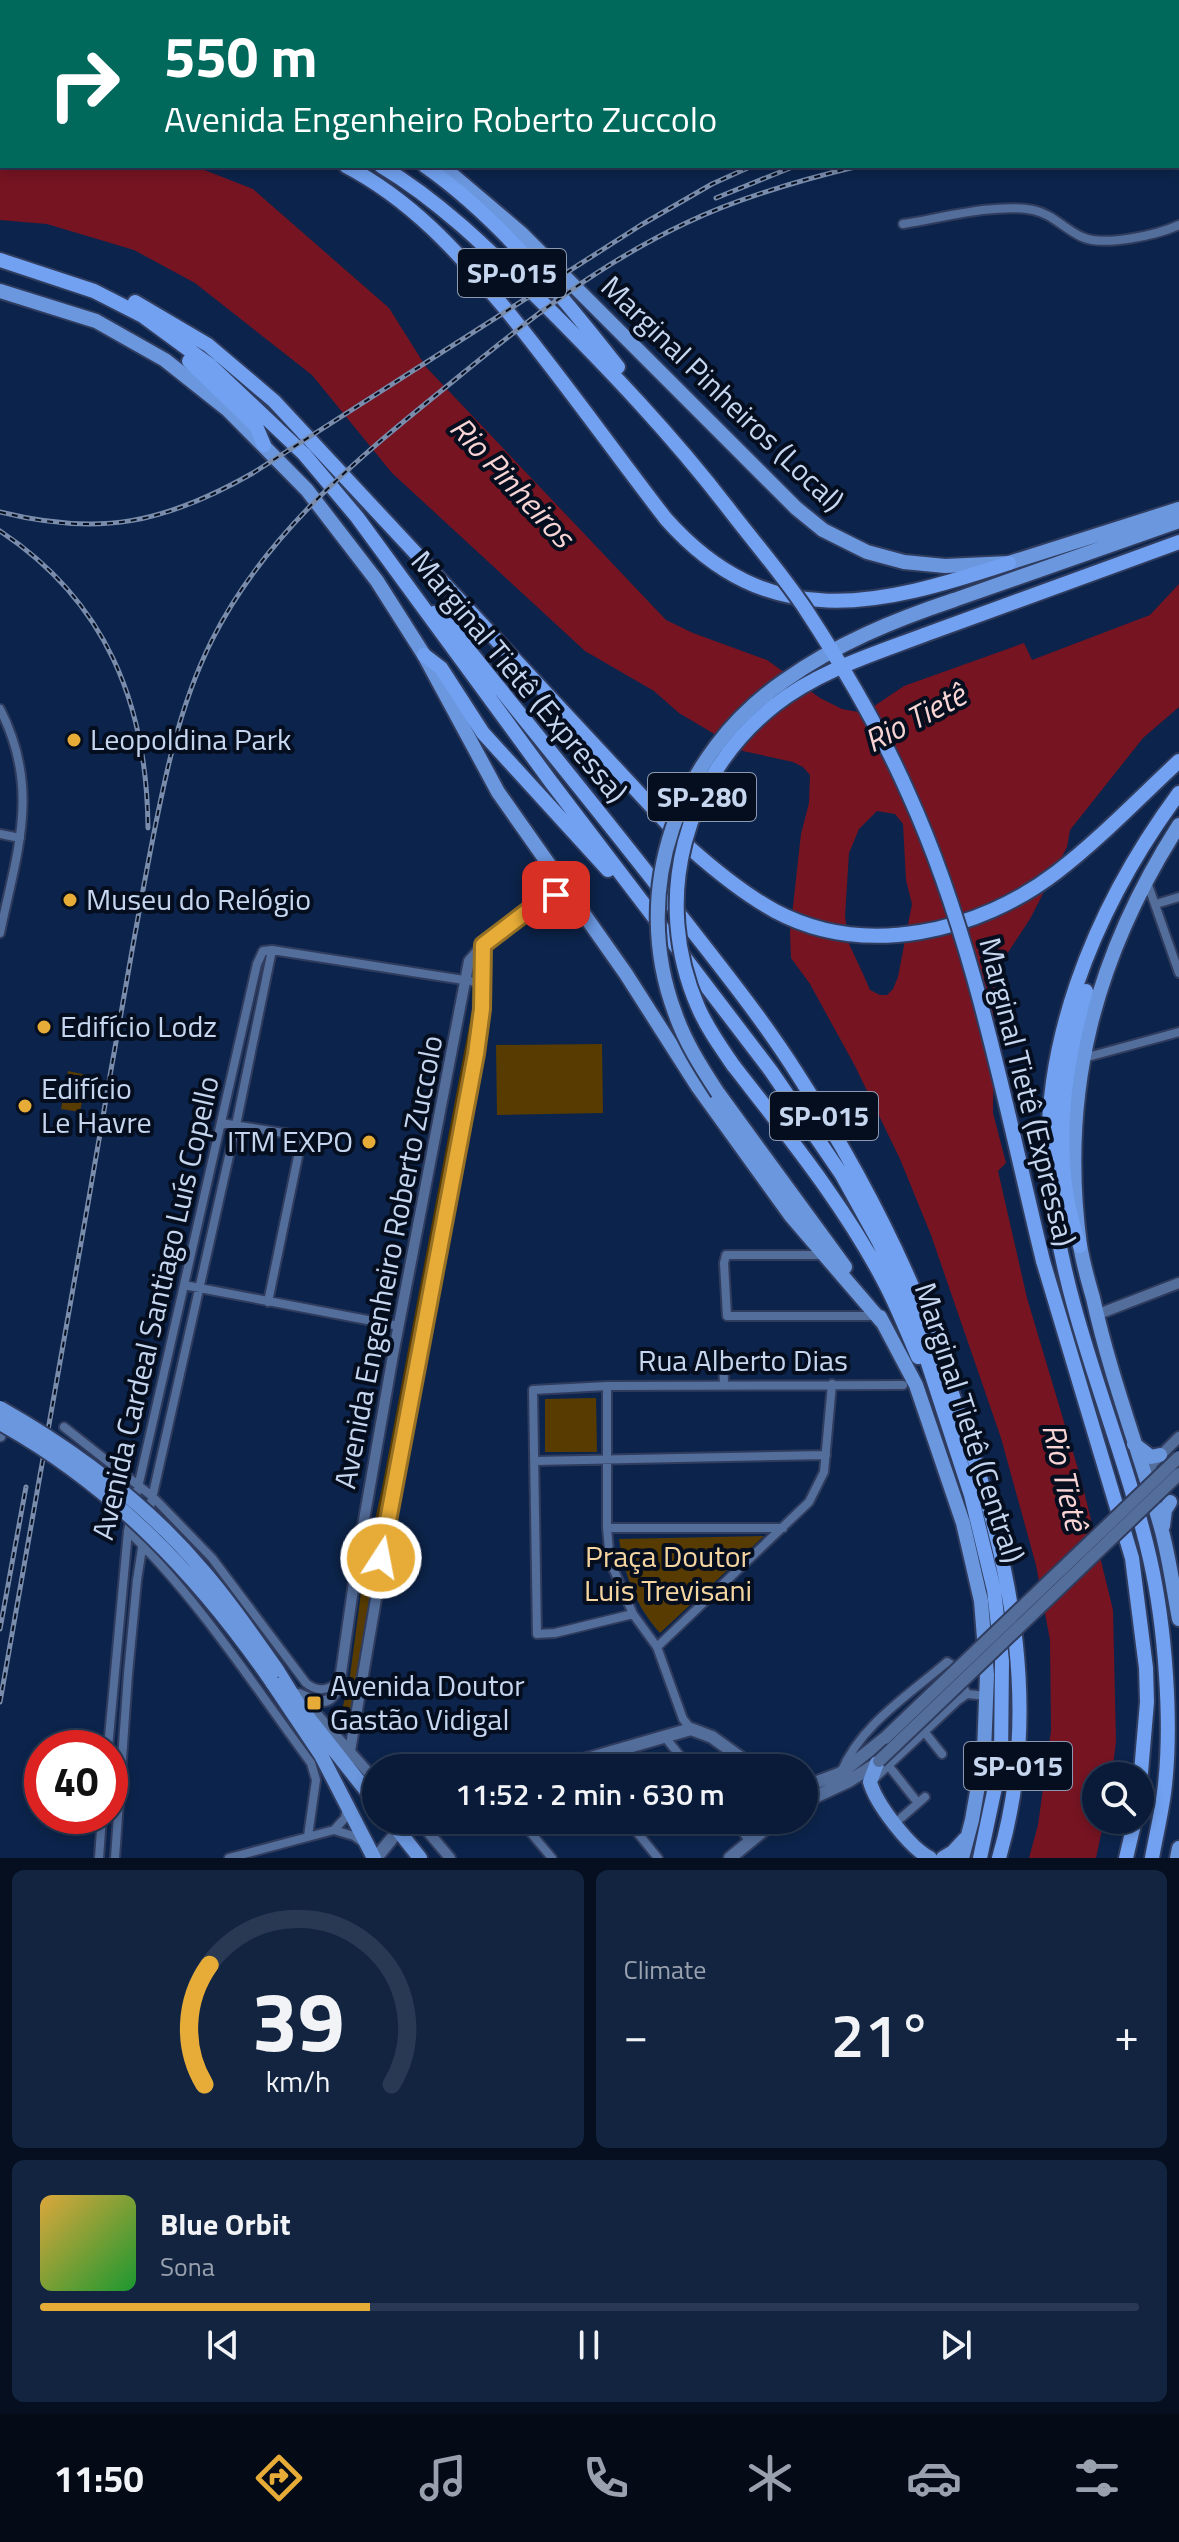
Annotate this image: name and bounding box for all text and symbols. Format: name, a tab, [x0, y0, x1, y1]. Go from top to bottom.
text: 550 m	[164, 14, 317, 99]
icon: right	[32, 32, 136, 136]
text: Avenida Engenheiro Roberto Zuccolo	[164, 91, 717, 146]
road number: SP-015	[458, 249, 566, 297]
street label: Marginal Pinheiros (Local)	[591, 265, 855, 522]
water label: Rio Pinheiros	[439, 405, 588, 559]
street label: Marginal Tietê (Expressa)	[400, 540, 639, 812]
water label: Rio Tietê	[855, 669, 976, 764]
place label: Leopoldina Park	[90, 716, 291, 762]
marker: Leopoldina Park	[65, 731, 83, 749]
road number: SP-280	[648, 773, 756, 821]
pin	[522, 861, 590, 929]
icon: arrive	[534, 873, 578, 917]
place label: Museu do Relógio	[86, 876, 311, 922]
marker: Museu do Relógio	[61, 891, 79, 909]
street label: Marginal Tietê (Expressa)	[967, 933, 1089, 1251]
place label: Edifício Lodz	[60, 1003, 217, 1049]
marker: Edifício Lodz	[35, 1018, 53, 1036]
street label: Avenida Engenheiro Roberto Zuccolo	[321, 1031, 455, 1492]
place label: Edifício Le Havre	[41, 1065, 152, 1145]
street label: Avenida Cardeal Santiago Luís Copello	[79, 1071, 231, 1544]
road number: SP-015	[770, 1092, 878, 1140]
marker: Edifício Le Havre	[16, 1097, 34, 1115]
place label: ITM EXPO	[227, 1118, 353, 1164]
marker: ITM EXPO	[360, 1133, 378, 1151]
street label: Marginal Tietê (Central)	[903, 1277, 1037, 1569]
street label: Rua Alberto Dias	[638, 1337, 848, 1383]
water label: Rio Tietê	[1030, 1418, 1102, 1537]
position arrow	[339, 1516, 423, 1600]
park label: Praça Doutor Luis Trevisani	[584, 1533, 752, 1613]
place label: Avenida Doutor Gastão Vidigal	[330, 1662, 525, 1742]
marker: Avenida Doutor Gastão Vidigal	[305, 1694, 323, 1712]
speed limit sign: 40	[24, 1730, 128, 1834]
road number: SP-015	[964, 1742, 1072, 1790]
map controls	[1082, 1762, 1154, 1834]
button: search	[1082, 1762, 1154, 1834]
text: 11:52 · 2 min · 630 m	[455, 1771, 725, 1817]
text: Climate	[624, 1950, 706, 1989]
text: 39	[251, 1957, 344, 2083]
text: 21°	[831, 1989, 932, 2080]
text: −	[624, 2001, 648, 2068]
text: +	[1114, 2001, 1139, 2068]
text: km/h	[265, 2060, 330, 2103]
text: Blue Orbit	[160, 2201, 291, 2247]
text: Sona	[160, 2247, 215, 2286]
icon: previous	[201, 2323, 245, 2367]
icon: pause	[567, 2323, 611, 2367]
icon: next	[934, 2323, 978, 2367]
icon: directions	[251, 2450, 307, 2506]
icon: music	[415, 2450, 471, 2506]
icon: phone	[578, 2450, 634, 2506]
icon: climate	[742, 2450, 798, 2506]
icon: car	[906, 2450, 962, 2506]
icon: filters	[1069, 2450, 1125, 2506]
text: 11:50	[54, 2451, 144, 2506]

